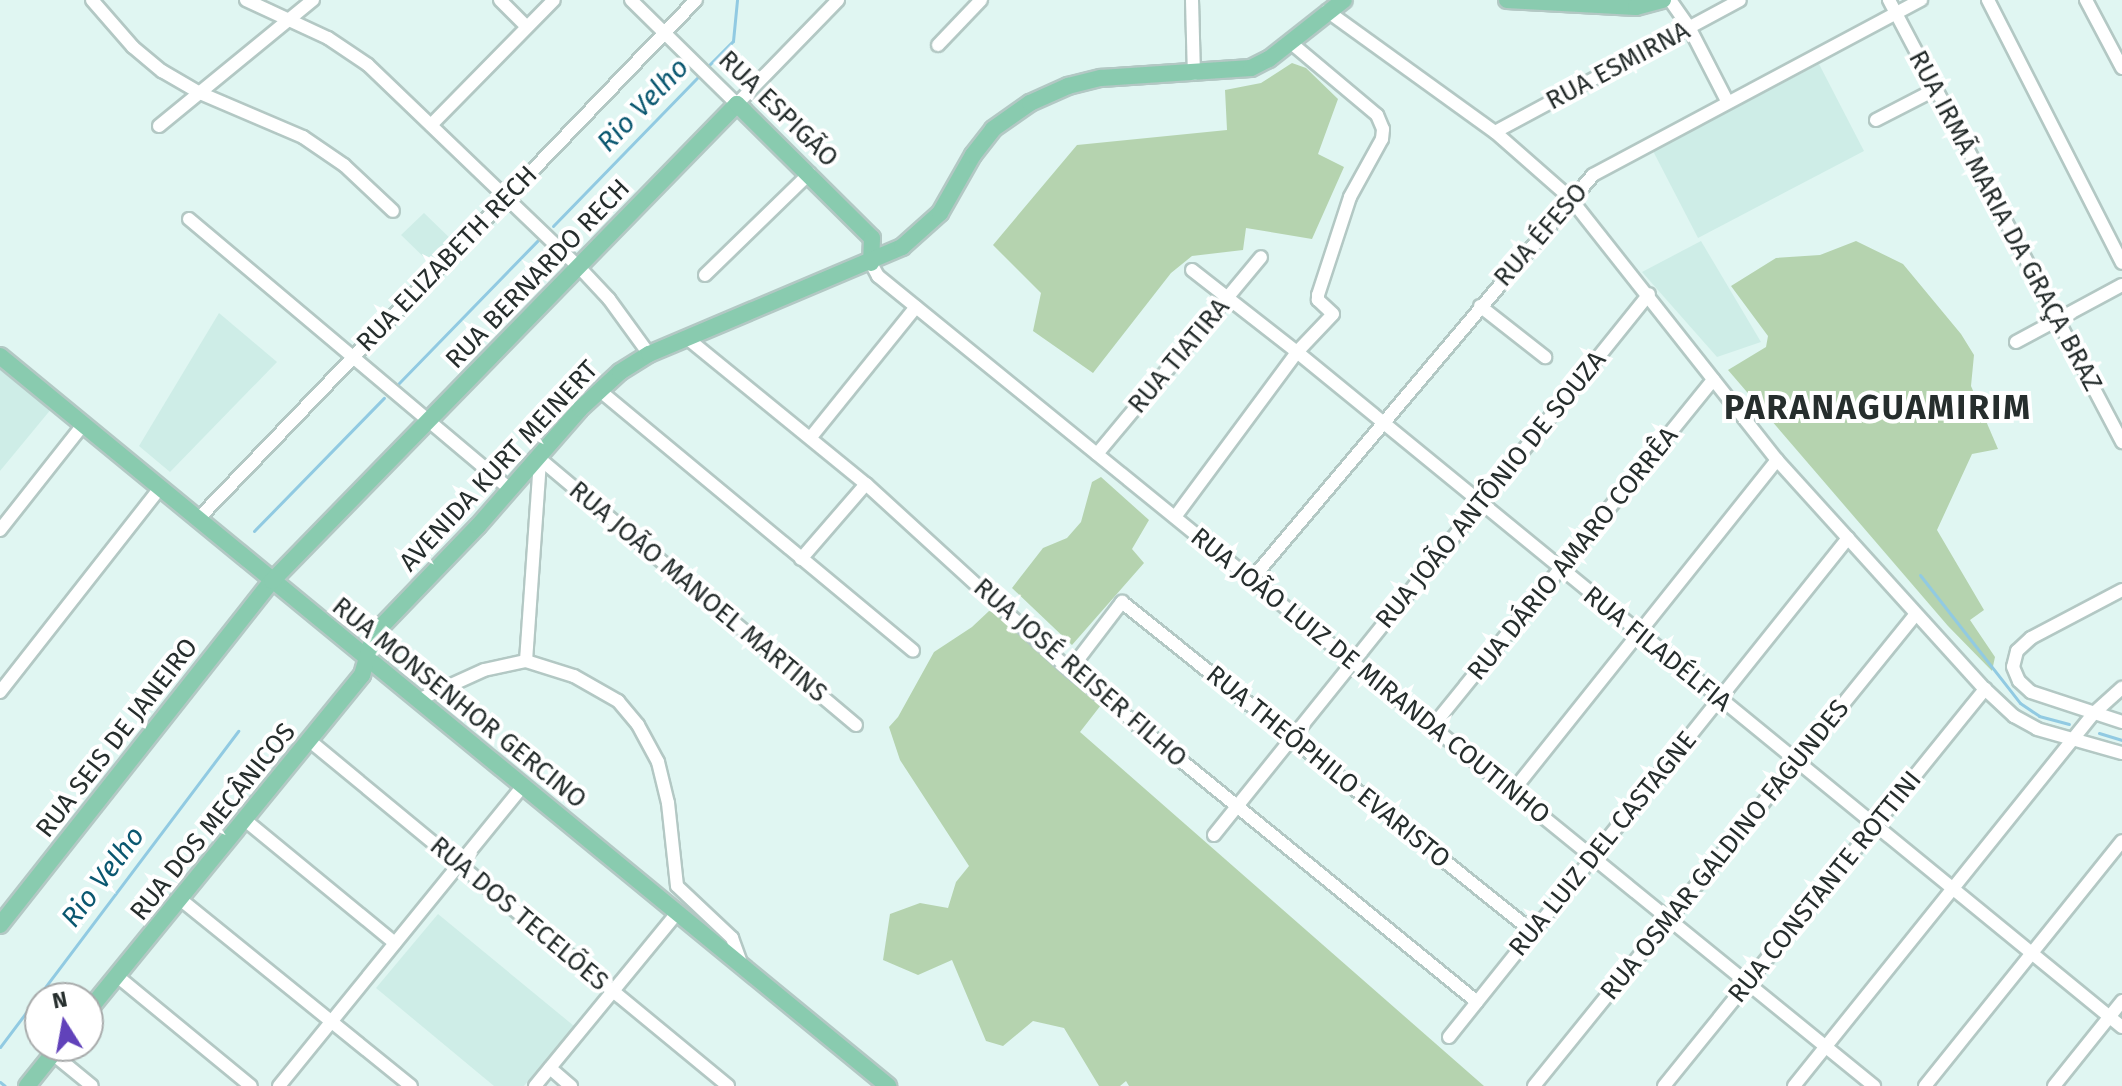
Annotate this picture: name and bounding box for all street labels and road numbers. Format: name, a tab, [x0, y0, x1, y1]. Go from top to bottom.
street label: RUA ESMIRNA	[1541, 15, 1695, 117]
street label: RUA ESPIGÃO	[712, 44, 844, 174]
street label: RUA IRMÃ MARIA DA GRAÇA BRAZ	[1902, 45, 2108, 397]
street label: RUA ELIZABETH RECH	[350, 159, 544, 359]
street label: RUA BERNARDO RECH	[439, 173, 637, 375]
street label: RUA ÉFESO	[1488, 177, 1594, 293]
street label: RUA TIATIRA	[1122, 292, 1236, 420]
street label: RUA JOÃO ANTÔNIO DE SOUZA	[1369, 345, 1613, 635]
street label: AVENIDA KURT MEINERT	[393, 354, 605, 578]
street label: RUA DÁRIO AMARO CORRÊA	[1461, 421, 1685, 687]
street label: RUA JOÃO MANOEL MARTINS	[563, 475, 833, 709]
street label: RUA JOÃO LUIZ DE MIRANDA COUTINHO	[1184, 521, 1556, 831]
street label: RUA JOSÉ REISER FILHO	[967, 572, 1193, 774]
street label: RUA FILADÉLFIA	[1577, 580, 1737, 718]
street label: RUA MONSENHOR GERCINO	[326, 591, 592, 815]
street label: RUA SEIS DE JANEIRO	[30, 632, 204, 844]
street label: RUA THEÓPHILO EVARISTO	[1200, 659, 1456, 875]
street label: RUA OSMAR GALDINO FAGUNDES	[1594, 694, 1856, 1006]
street label: RUA DOS MECÂNICOS	[124, 717, 302, 927]
street label: RUA LUIZ DEL CASTAGNE	[1503, 725, 1703, 963]
street label: RUA CONSTANTE ROTTINI	[1722, 765, 1928, 1009]
street label: RUA DOS TECELÕES	[423, 830, 615, 998]

